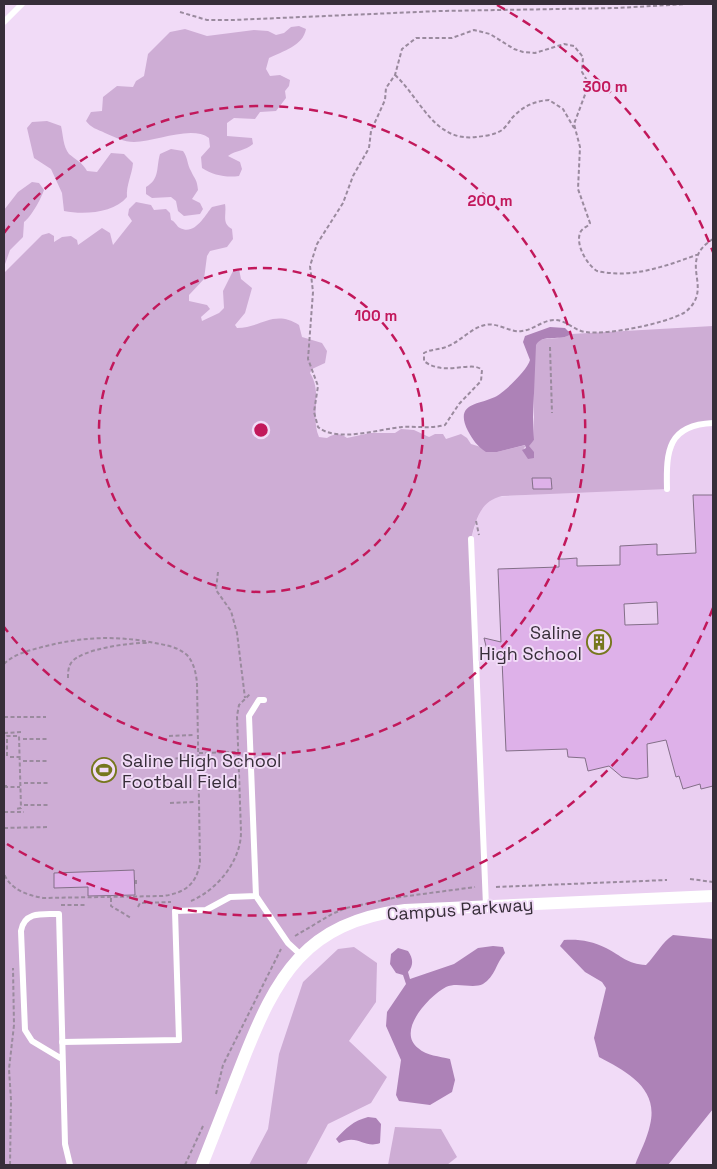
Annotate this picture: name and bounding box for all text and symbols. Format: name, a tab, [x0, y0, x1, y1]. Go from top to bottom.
text: 300 m	[582, 77, 628, 96]
text: 200 m	[468, 191, 512, 210]
text: 100 m	[355, 306, 397, 325]
centre of rings	[252, 421, 270, 439]
place label: Saline High School	[479, 621, 582, 665]
building icon: Saline High School	[586, 629, 612, 655]
place label: Saline High School Football Field	[122, 749, 281, 793]
sports icon: Saline High School Football Field	[91, 757, 117, 783]
street label: Campus Parkway	[386, 892, 534, 926]

